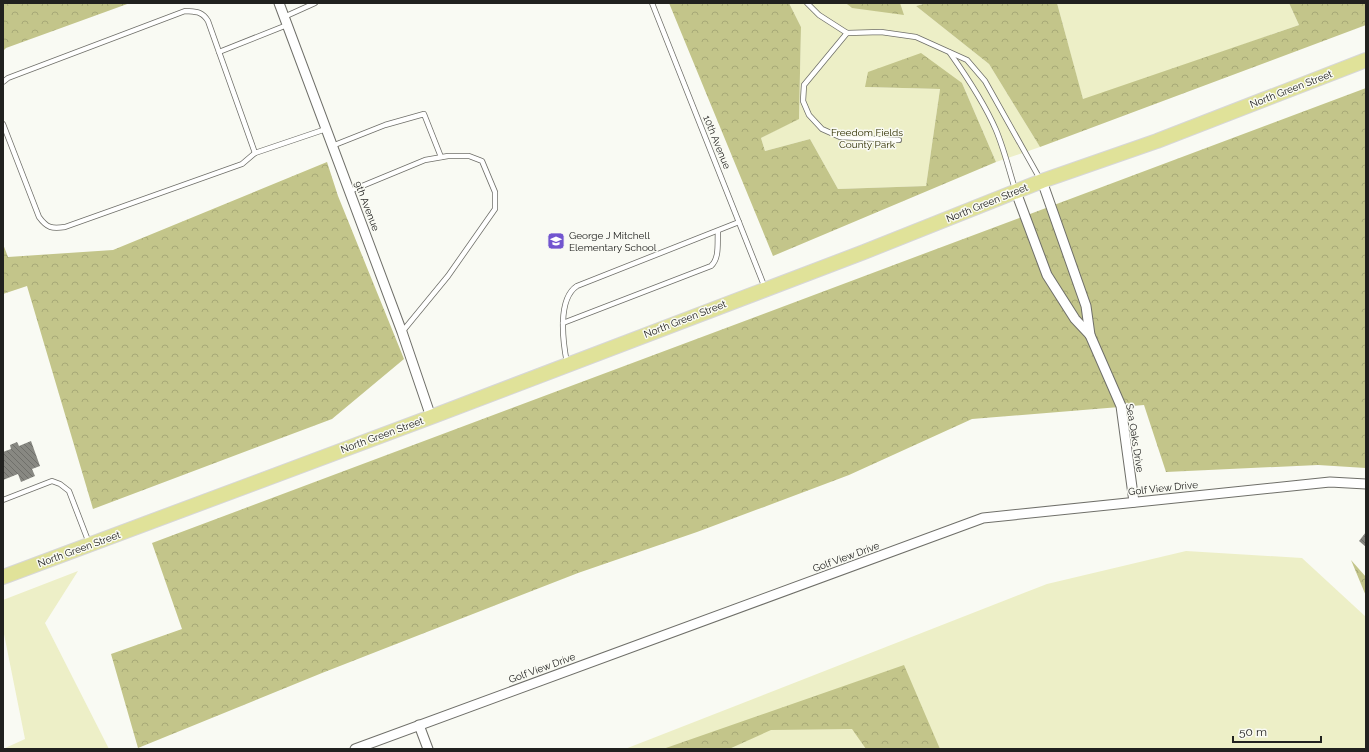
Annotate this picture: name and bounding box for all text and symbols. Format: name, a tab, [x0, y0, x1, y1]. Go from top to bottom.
street label: North Green Street	[1248, 68, 1334, 110]
street label: 10th Avenue	[701, 114, 733, 171]
park label: Freedom Fields County Park	[831, 127, 903, 150]
street label: 9th Avenue	[352, 180, 382, 233]
street label: North Green Street	[945, 181, 1030, 224]
place label: George J Mitchell Elementary School	[569, 230, 657, 253]
school or university icon: George J Mitchell Elementary School	[546, 231, 566, 251]
street label: North Green Street	[642, 298, 728, 340]
street label: Sea Oaks Drive	[1124, 403, 1146, 473]
street label: North Green Street	[339, 415, 425, 455]
street label: Golf View Drive	[1128, 479, 1199, 497]
street label: North Green Street	[36, 529, 122, 569]
street label: Golf View Drive	[811, 540, 881, 574]
street label: Golf View Drive	[507, 651, 577, 685]
scale bar	[1233, 718, 1321, 744]
text: 50 m	[1239, 725, 1267, 739]

